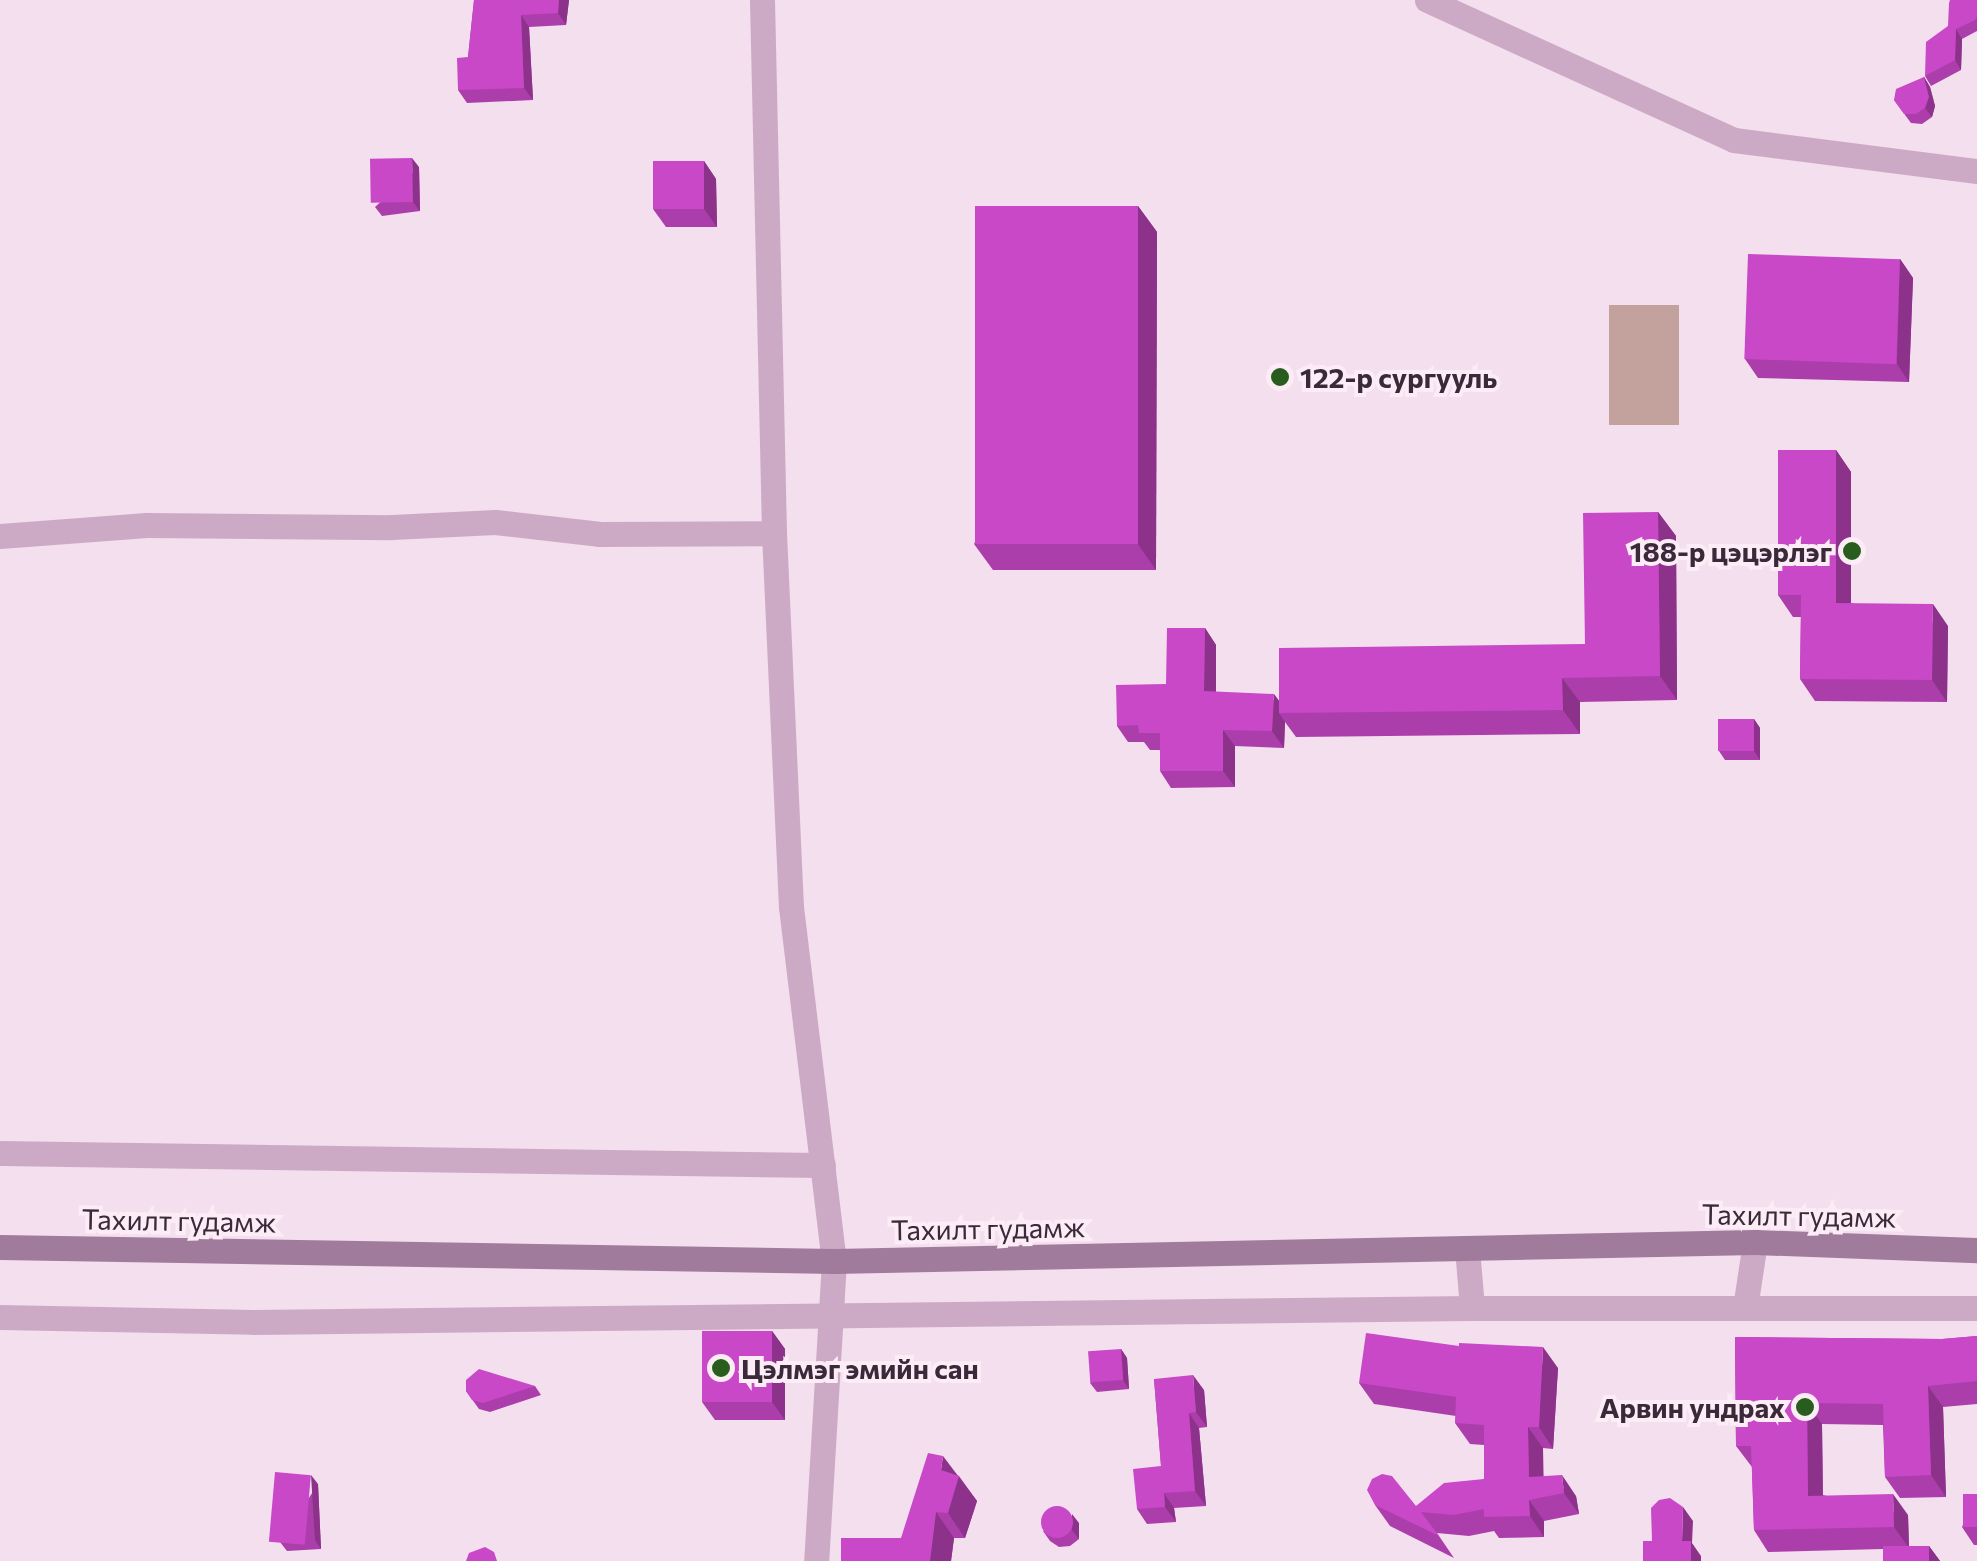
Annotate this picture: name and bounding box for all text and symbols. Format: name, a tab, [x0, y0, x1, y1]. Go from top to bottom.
place label: 122-р сургууль	[1300, 360, 1497, 394]
marker: 122-р сургууль	[1269, 366, 1291, 388]
place label: 188-р цэцэрлэг	[1630, 534, 1832, 568]
marker: 188-р цэцэрлэг	[1841, 540, 1863, 562]
street label: Тахилт гудамж	[1701, 1197, 1897, 1233]
street label: Тахилт гудамж	[81, 1202, 277, 1238]
street label: Тахилт гудамж	[890, 1210, 1086, 1246]
place label: Цэлмэг эмийн сан	[741, 1351, 979, 1385]
marker: Цэлмэг эмийн сан	[710, 1357, 732, 1379]
place label: Арвин ундрах	[1599, 1390, 1785, 1424]
marker: Арвин ундрах	[1794, 1396, 1816, 1418]

